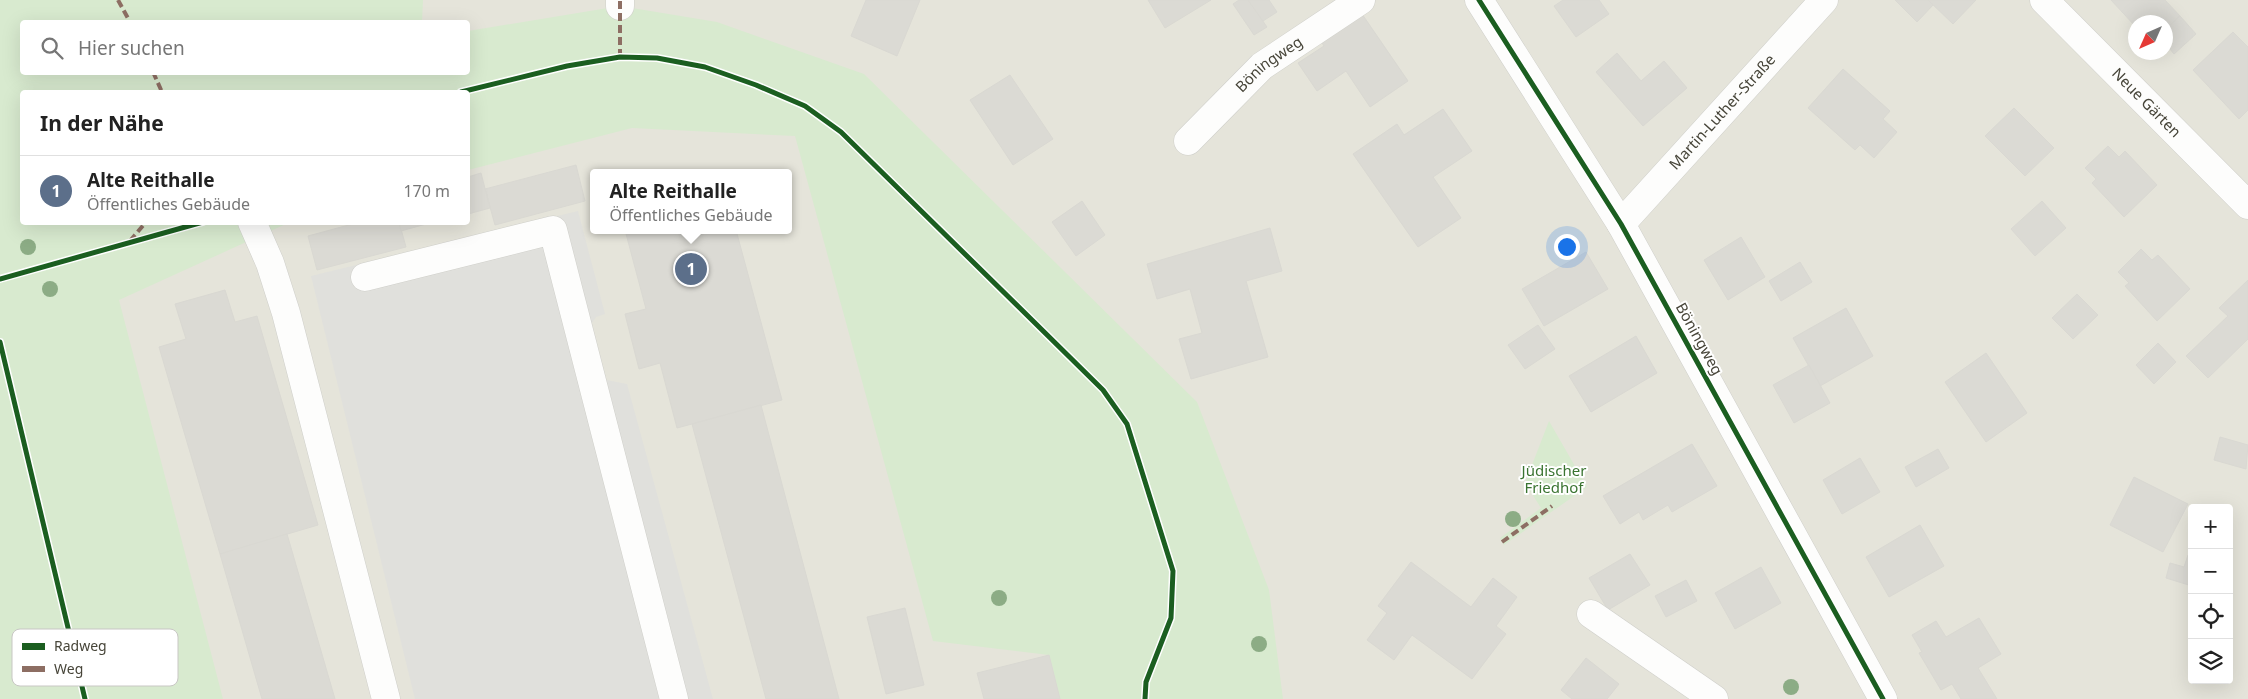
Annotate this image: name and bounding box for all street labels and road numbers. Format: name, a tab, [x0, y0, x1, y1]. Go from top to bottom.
street label: Böningweg	[1231, 31, 1306, 96]
street label: Martin-Luther-Straße	[1664, 50, 1779, 173]
street label: Neue Gärten	[2108, 63, 2186, 141]
street label: Böningweg	[1672, 299, 1728, 378]

